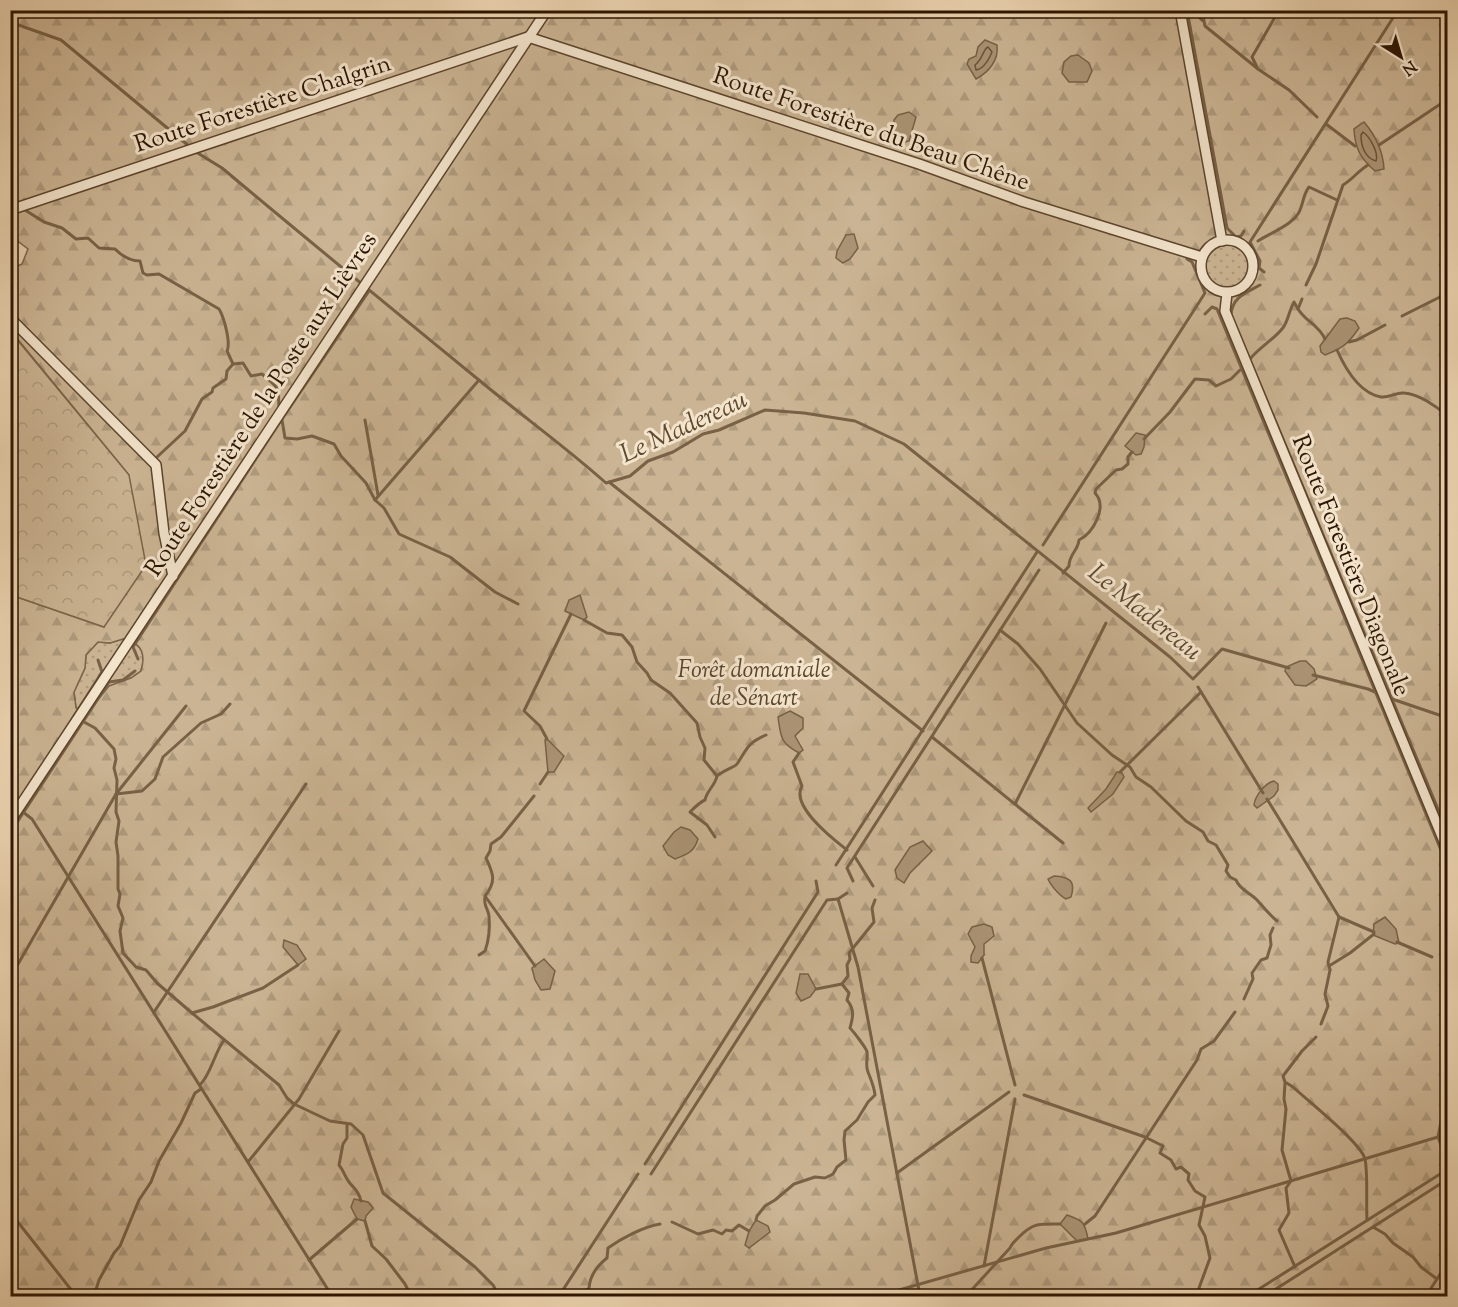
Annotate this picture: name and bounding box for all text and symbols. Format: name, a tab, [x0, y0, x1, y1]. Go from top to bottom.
north arrow	[1371, 27, 1431, 87]
street label: Route Forestière Chalgrin	[130, 47, 396, 163]
text: N	[1396, 54, 1421, 80]
street label: Route Forestière du Beau Chêne	[708, 60, 1034, 200]
street label: Route Forestière de la Poste aux Lièvres	[138, 226, 386, 584]
water label: Le Madereau	[614, 382, 754, 474]
street label: Route Forestière Diagonale	[1282, 430, 1418, 702]
water label: Le Madereau	[1079, 556, 1209, 671]
park label: Forêt domaniale de Sénart	[678, 654, 830, 716]

